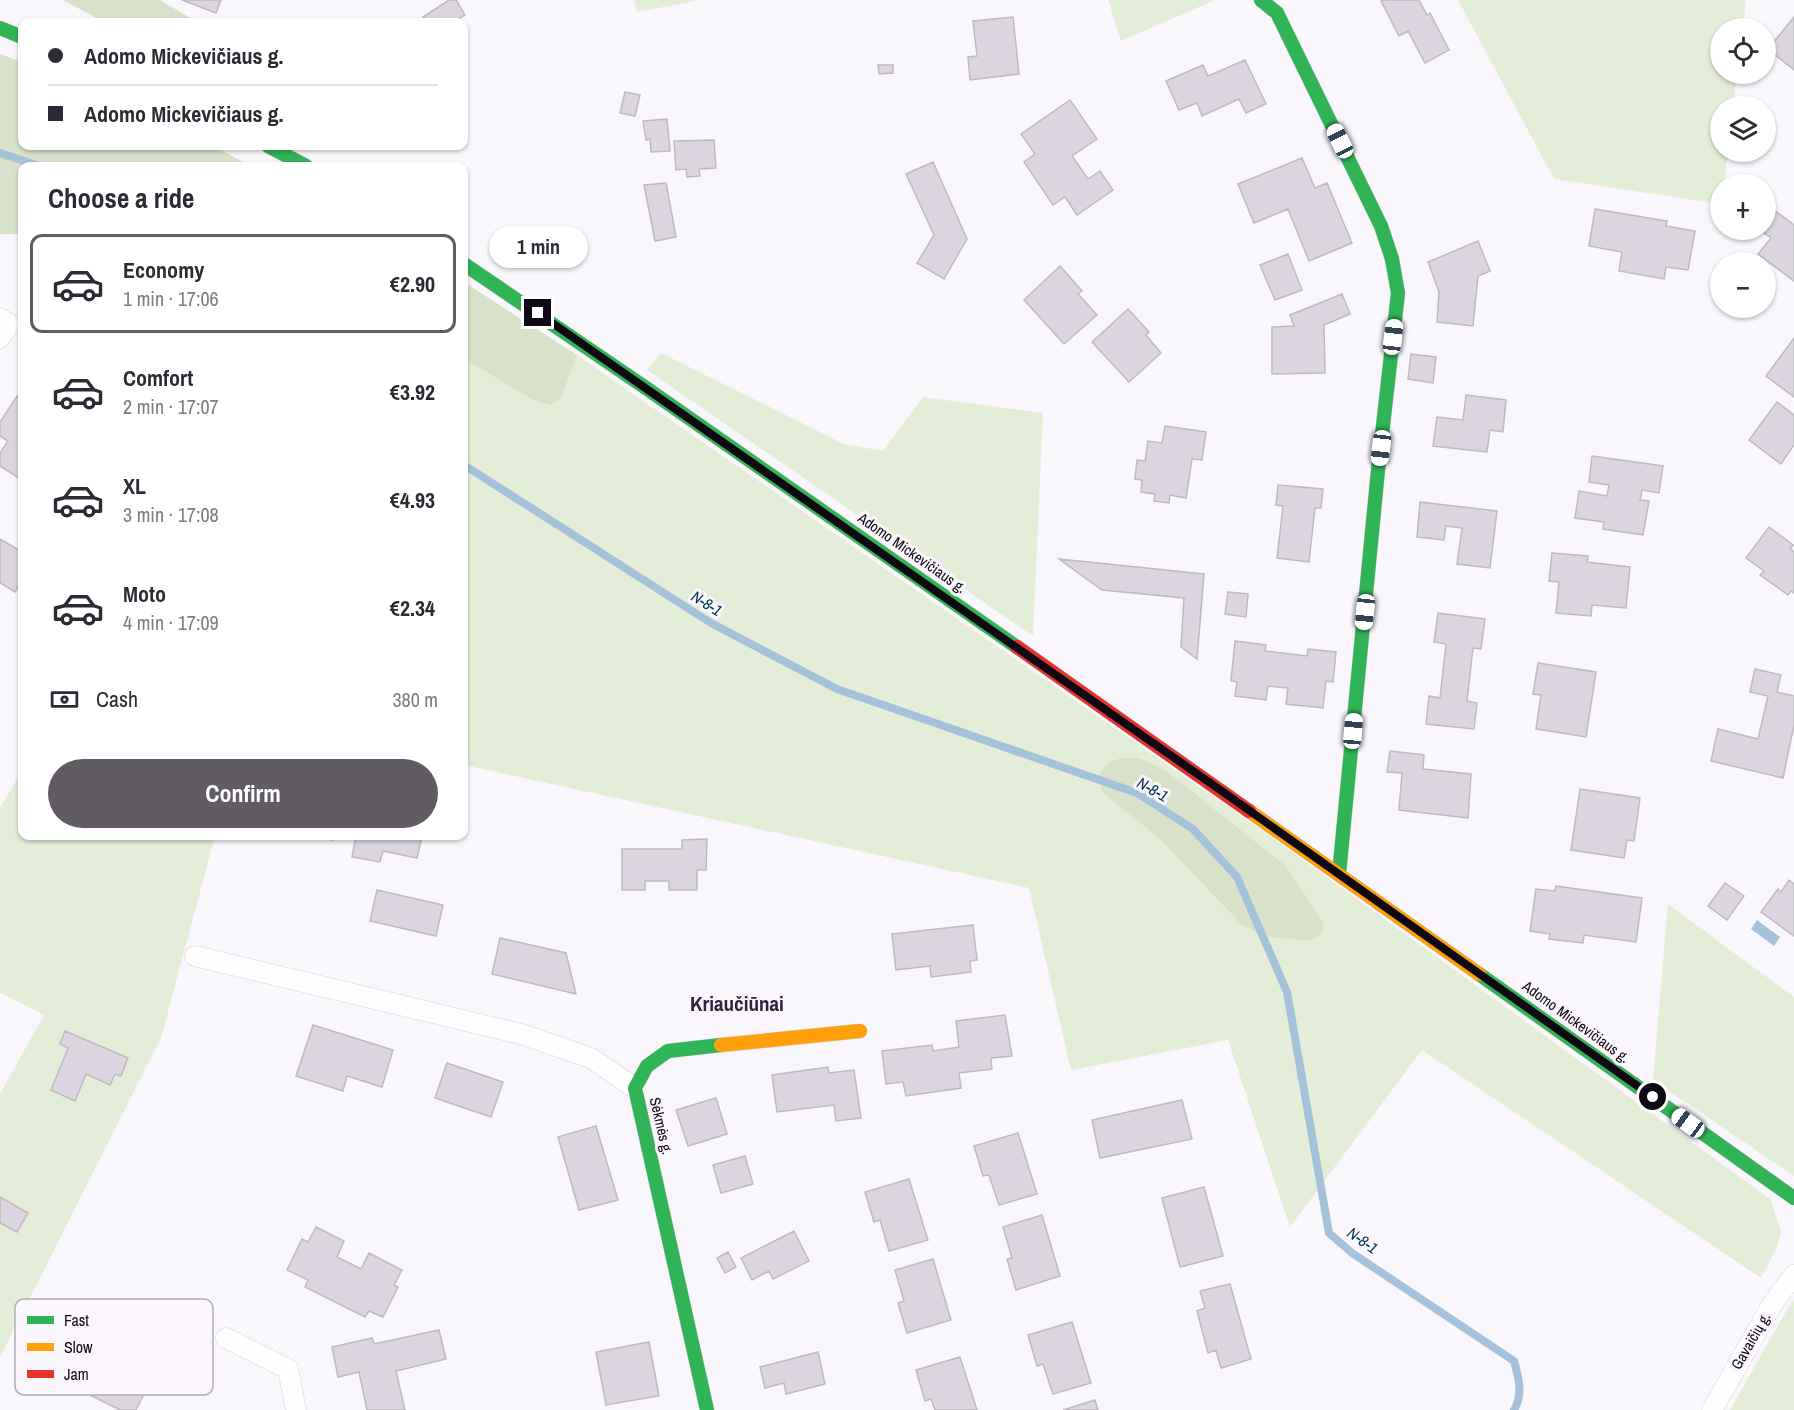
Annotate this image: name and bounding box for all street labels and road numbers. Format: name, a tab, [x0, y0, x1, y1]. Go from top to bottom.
street label: Adomo Mickevičiaus g.	[853, 507, 971, 598]
street label: Adomo Mickevičiaus g.	[1518, 975, 1634, 1068]
street label: Sėkmės g.	[645, 1095, 678, 1157]
street label: Gavaičių g.	[1726, 1308, 1775, 1373]

